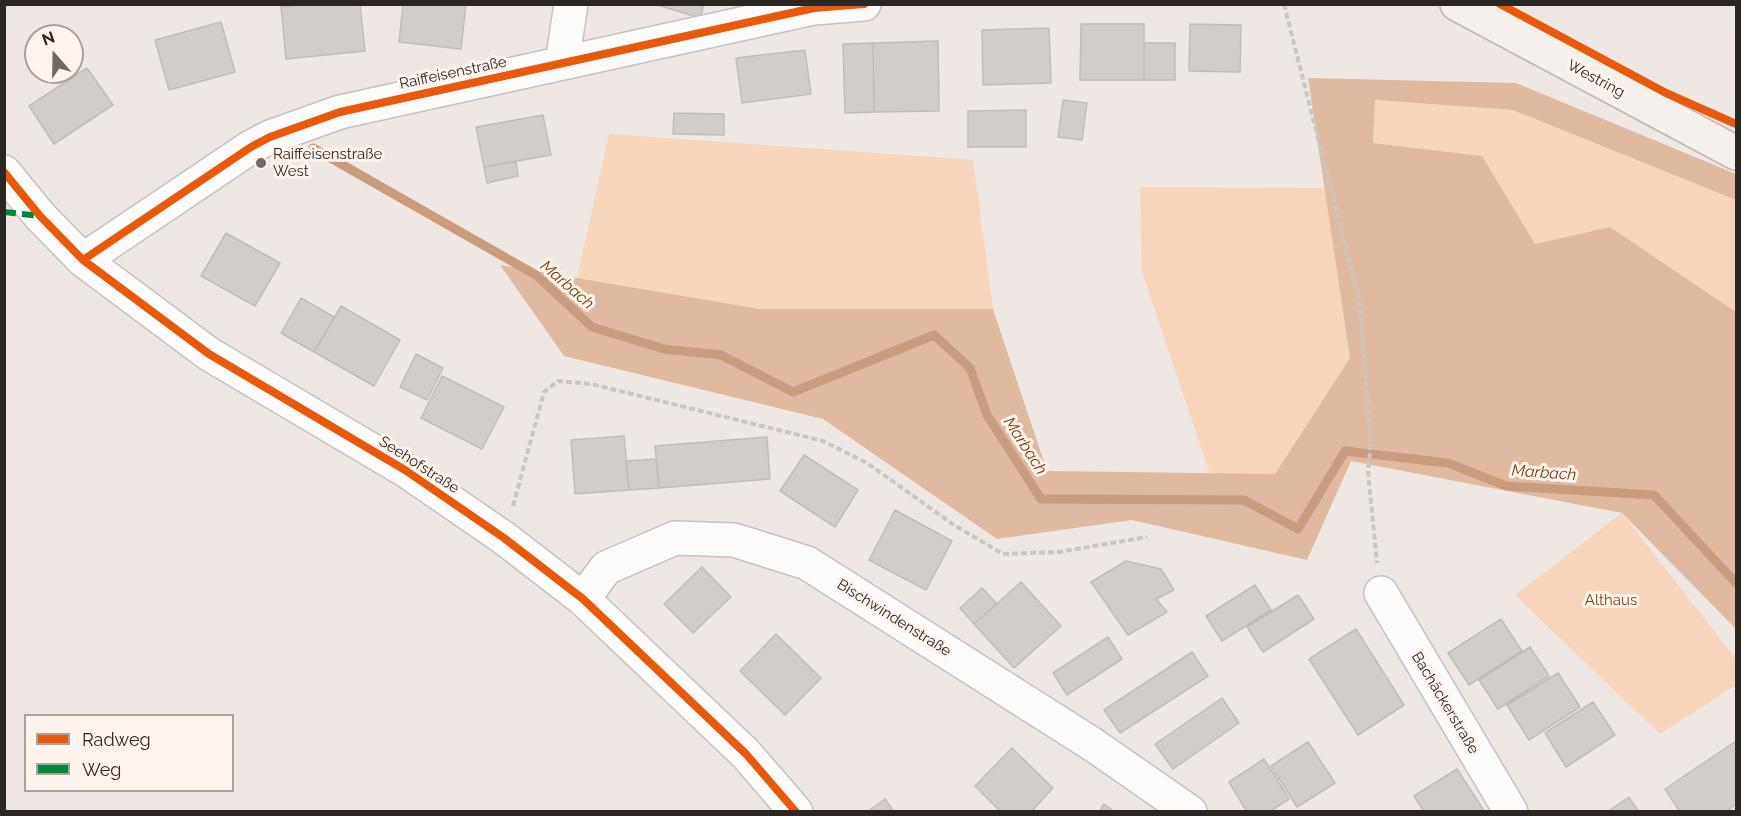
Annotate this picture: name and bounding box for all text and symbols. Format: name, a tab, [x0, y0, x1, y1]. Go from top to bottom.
north arrow	[24, 24, 84, 84]
text: N	[39, 27, 57, 50]
street label: Raiffeisenstraße	[398, 53, 508, 93]
street label: Westring	[1564, 56, 1628, 102]
place label: Raiffeisenstraße West	[273, 145, 382, 180]
marker: Raiffeisenstraße West	[254, 156, 268, 170]
water label: Marbach	[536, 257, 598, 313]
water label: Marbach	[999, 414, 1051, 478]
street label: Seehofstraße	[376, 432, 462, 498]
water label: Marbach	[1511, 461, 1577, 485]
street label: Bischwindenstraße	[834, 576, 954, 660]
park label: Althaus	[1585, 591, 1637, 609]
street label: Bachäckerstraße	[1407, 649, 1483, 757]
legend	[24, 714, 234, 792]
text: Radweg	[82, 729, 151, 750]
text: Weg	[82, 759, 121, 780]

